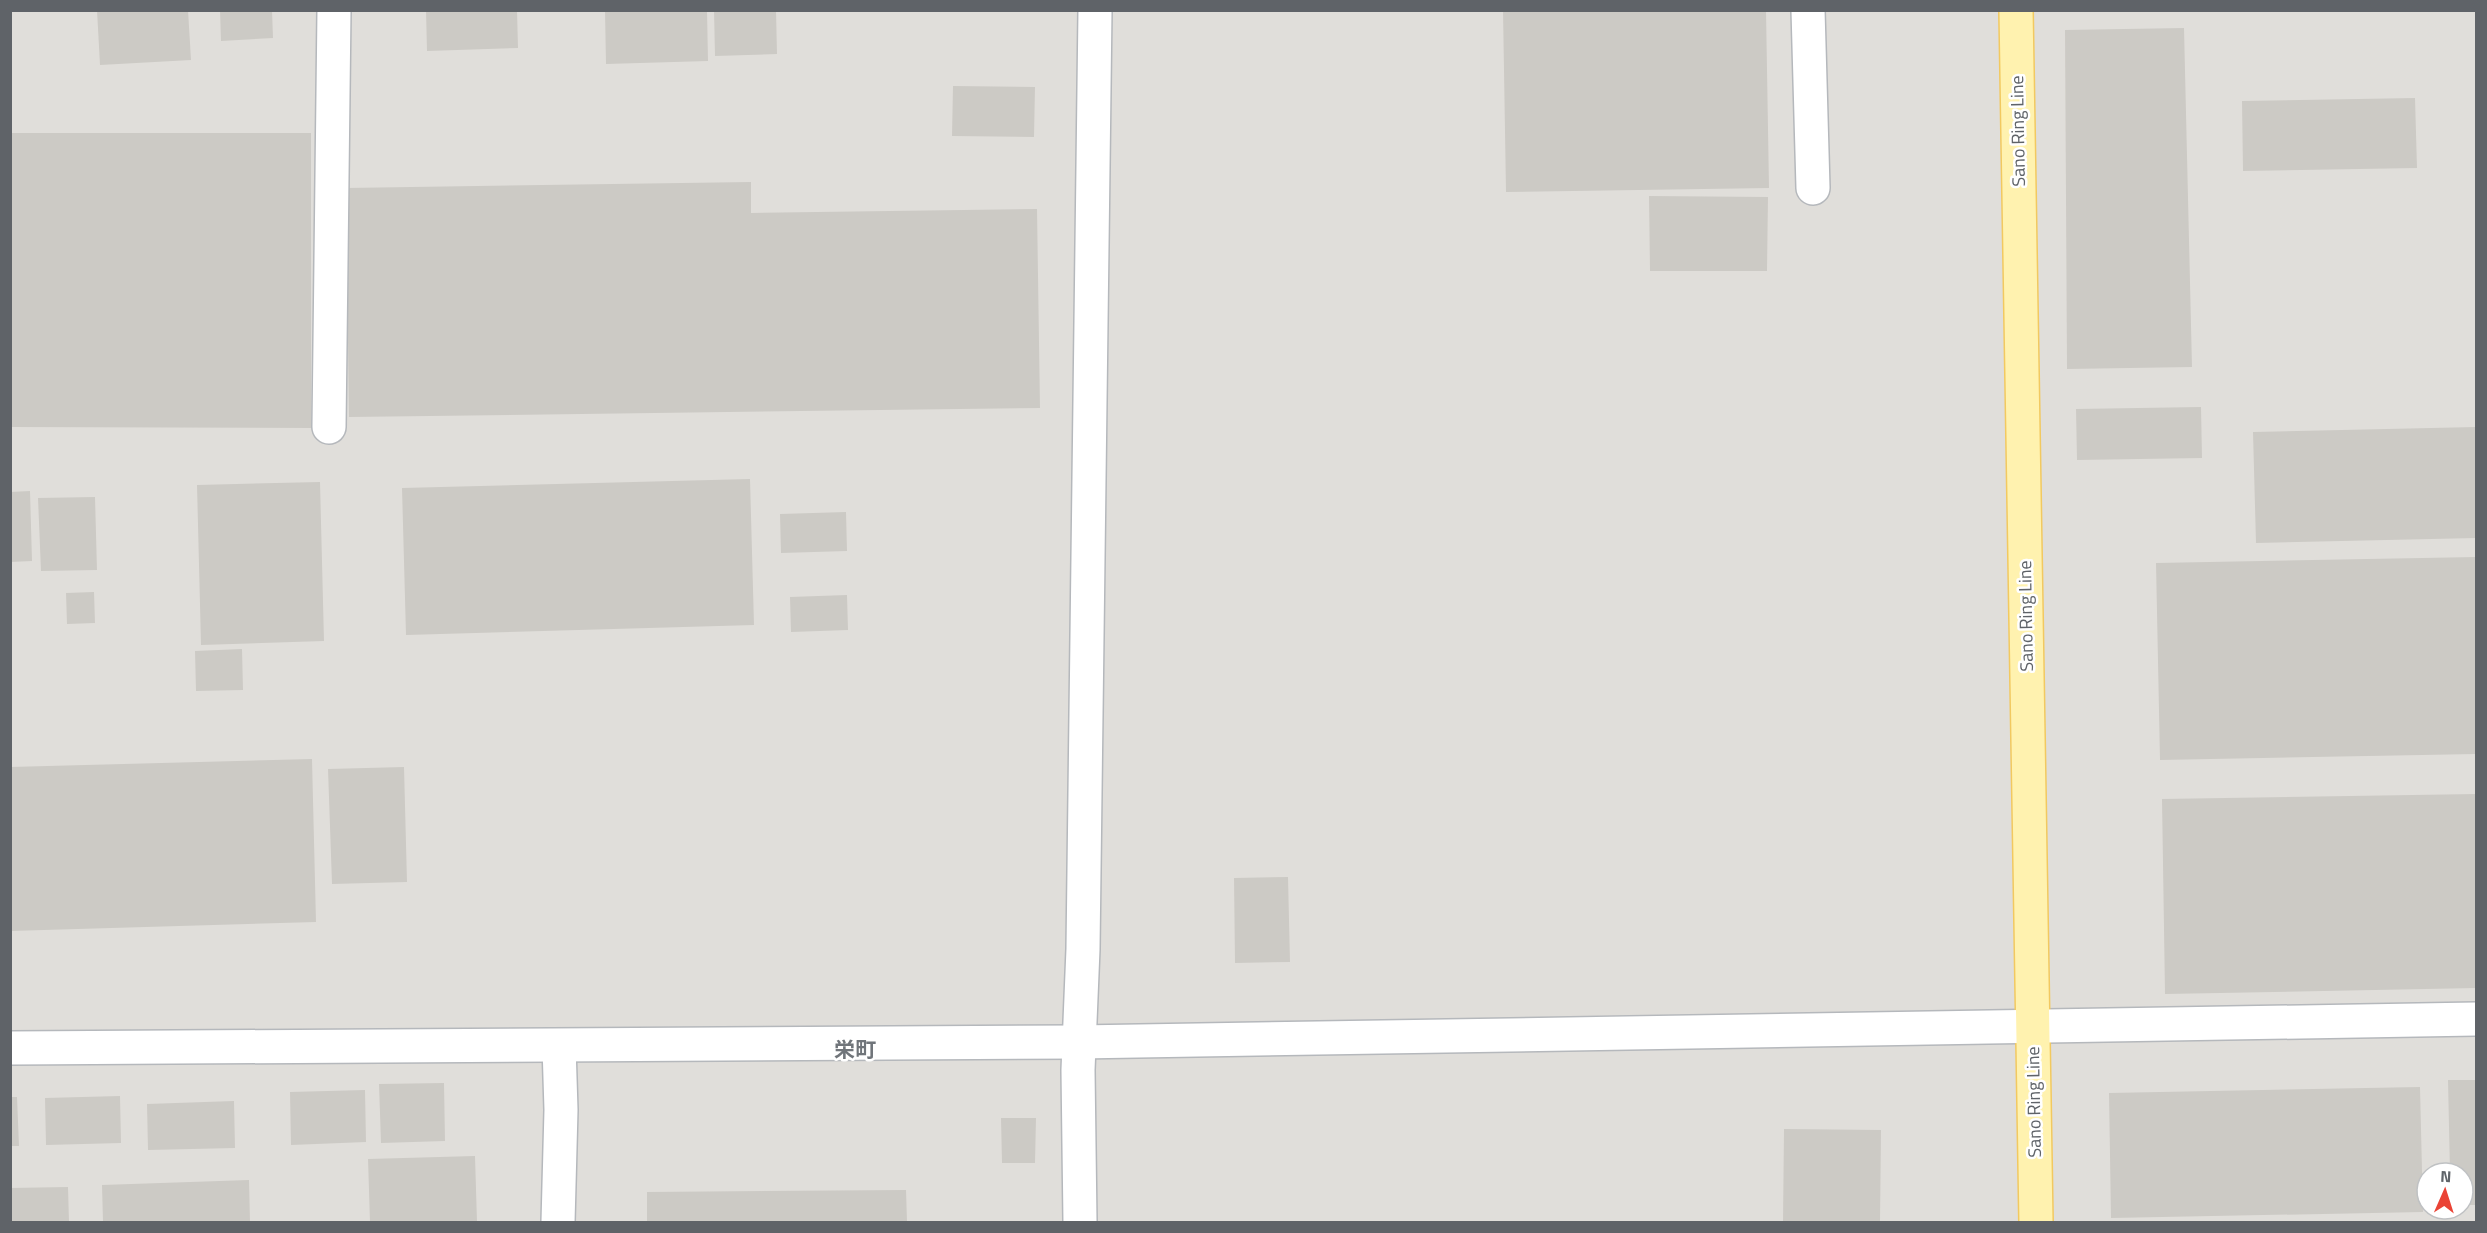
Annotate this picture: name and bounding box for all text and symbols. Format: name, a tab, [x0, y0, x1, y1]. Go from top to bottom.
street label: Sano Ring Line	[2003, 75, 2032, 187]
street label: Sano Ring Line	[2011, 560, 2040, 672]
district label: 栄町	[834, 1033, 876, 1065]
street label: Sano Ring Line	[2019, 1046, 2048, 1158]
north arrow	[2415, 1161, 2475, 1221]
text: N	[2440, 1164, 2452, 1188]

